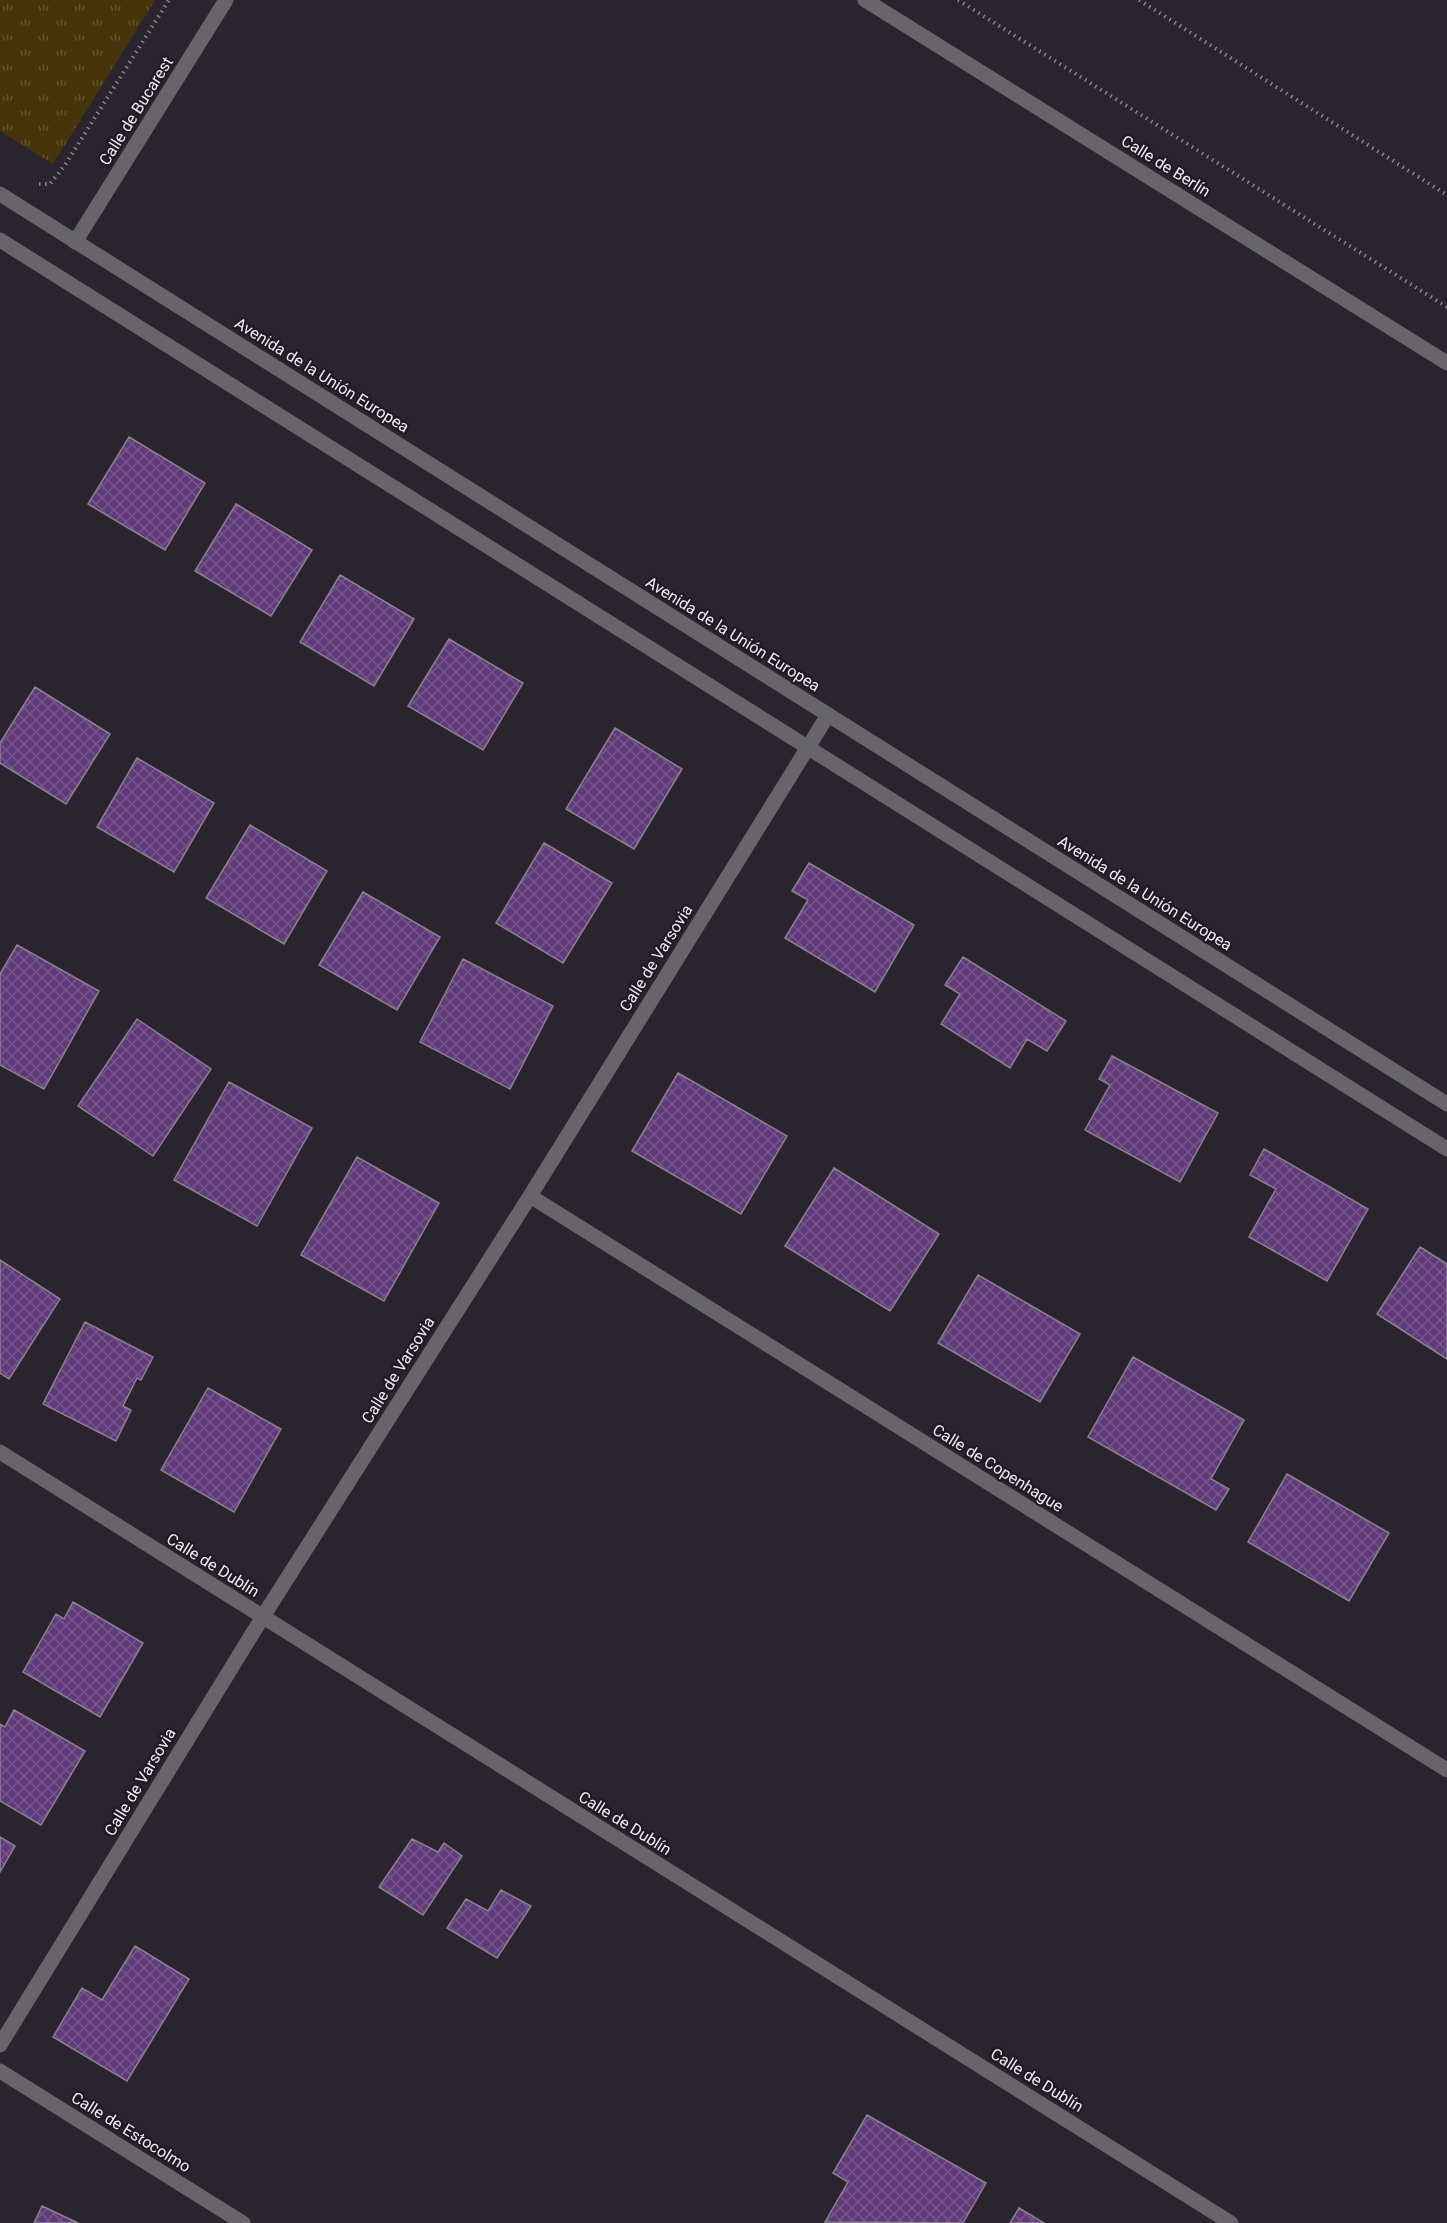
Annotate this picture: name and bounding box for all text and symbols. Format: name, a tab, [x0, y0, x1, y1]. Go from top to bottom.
street label: Calle de Bucarest	[95, 53, 177, 169]
street label: Calle de Berlín	[1118, 131, 1214, 201]
street label: Avenida de la Unión Europea	[231, 313, 413, 437]
street label: Avenida de la Unión Europea	[642, 572, 824, 696]
street label: Avenida de la Unión Europea	[1054, 831, 1236, 955]
street label: Calle de Varsovia	[616, 901, 696, 1015]
street label: Calle de Varsovia	[358, 1313, 438, 1427]
street label: Calle de Copenhague	[929, 1420, 1067, 1516]
street label: Calle de Dublín	[163, 1529, 263, 1601]
street label: Calle de Varsovia	[100, 1725, 180, 1839]
street label: Calle de Dublín	[575, 1787, 675, 1859]
street label: Calle de Dublín	[987, 2044, 1087, 2116]
street label: Calle de Estocolmo	[68, 2088, 194, 2176]

